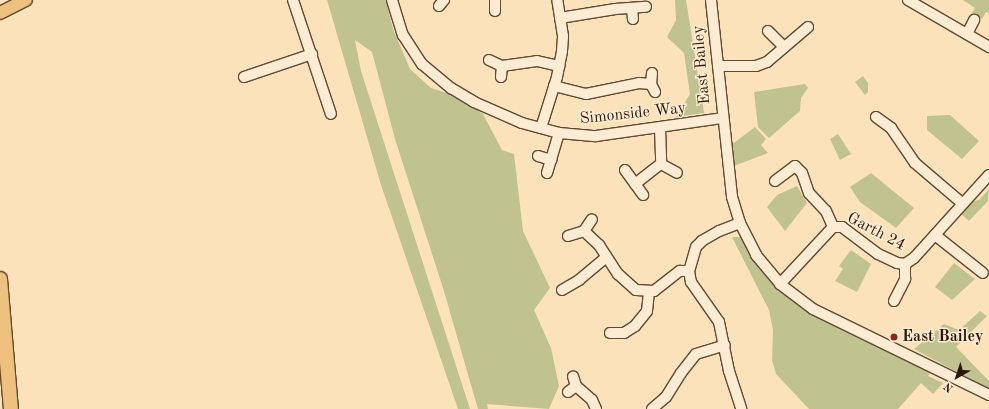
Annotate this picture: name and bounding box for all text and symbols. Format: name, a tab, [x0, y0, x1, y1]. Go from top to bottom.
street label: East Bailey	[689, 25, 715, 105]
street label: Simonside Way	[579, 99, 687, 129]
street label: Garth 24	[844, 209, 908, 255]
place label: East Bailey	[902, 327, 983, 347]
marker: East Bailey	[889, 332, 899, 342]
north arrow	[937, 357, 977, 397]
text: N	[942, 380, 956, 394]

